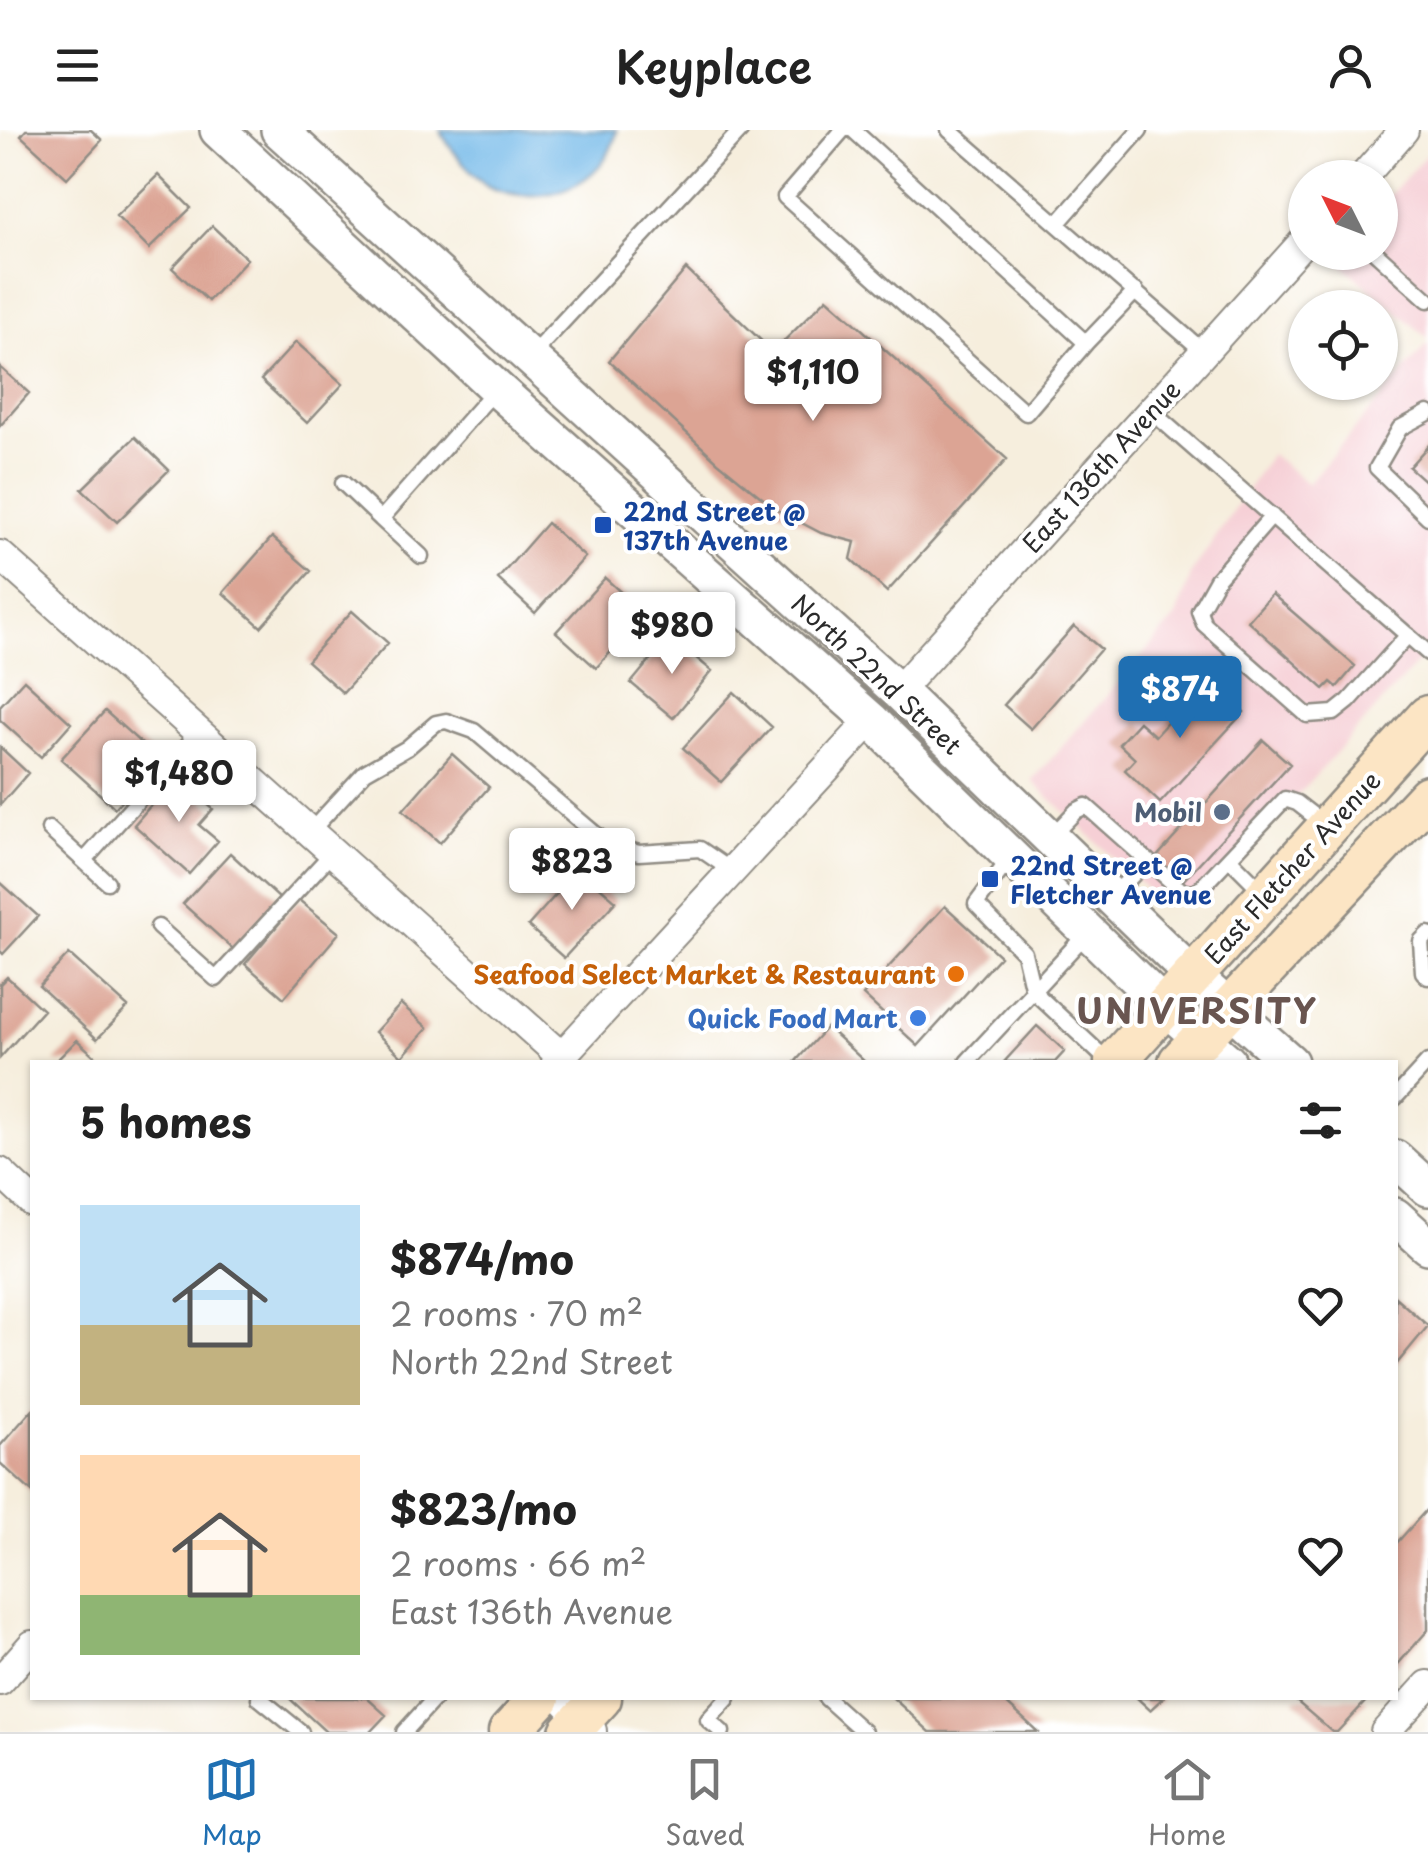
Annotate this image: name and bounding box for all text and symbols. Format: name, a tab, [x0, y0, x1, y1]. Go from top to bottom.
text: Keyplace	[616, 31, 812, 99]
icon: menu	[50, 38, 105, 93]
icon: person	[1323, 38, 1378, 93]
north arrow	[1288, 160, 1398, 270]
map controls	[1288, 160, 1398, 400]
button: locate	[1288, 290, 1398, 400]
pin: $1,110	[732, 339, 894, 424]
text: $1,110	[767, 347, 860, 395]
street label: East 136th Avenue	[1013, 371, 1189, 561]
place label: 22nd Street @ 137th Avenue	[623, 492, 805, 559]
marker: 22nd Street @ 137th Avenue	[592, 514, 614, 536]
street label: North 22nd Street	[783, 585, 971, 763]
pin: $980	[613, 592, 731, 677]
text: $980	[630, 600, 714, 648]
pin: $874	[1121, 656, 1239, 741]
text: $874	[1140, 664, 1220, 712]
pin: $1,480	[98, 740, 260, 825]
text: $1,480	[124, 748, 234, 796]
street label: East Fletcher Avenue	[1195, 762, 1389, 972]
place label: Mobil	[1134, 793, 1202, 831]
marker: Mobil	[1211, 801, 1233, 823]
pin: $823	[513, 828, 631, 913]
text: $823	[531, 836, 613, 884]
place label: 22nd Street @ Fletcher Avenue	[1010, 846, 1212, 913]
marker: 22nd Street @ Fletcher Avenue	[979, 868, 1001, 890]
place label: Seafood Select Market & Restaurant	[473, 955, 936, 993]
marker: Seafood Select Market & Restaurant	[945, 963, 967, 985]
district label: UNIVERSITY	[1076, 983, 1318, 1036]
place label: Quick Food Mart	[687, 999, 898, 1037]
marker: Quick Food Mart	[907, 1007, 929, 1029]
text: 5 homes	[80, 1089, 252, 1152]
icon: filters	[1293, 1093, 1348, 1148]
text: $874/mo	[390, 1226, 574, 1289]
icon: home	[160, 1245, 280, 1365]
icon: heart	[1293, 1278, 1348, 1333]
text: 2 rooms · 70 m²	[390, 1289, 643, 1337]
text: North 22nd Street	[390, 1337, 673, 1385]
text: $823/mo	[390, 1476, 577, 1539]
icon: home	[160, 1495, 280, 1615]
icon: heart	[1293, 1528, 1348, 1583]
text: 2 rooms · 66 m²	[390, 1539, 647, 1587]
text: East 136th Avenue	[390, 1587, 673, 1635]
tab: Map	[202, 1752, 262, 1855]
tab: Saved	[665, 1752, 745, 1855]
tab: Home	[1148, 1752, 1226, 1855]

